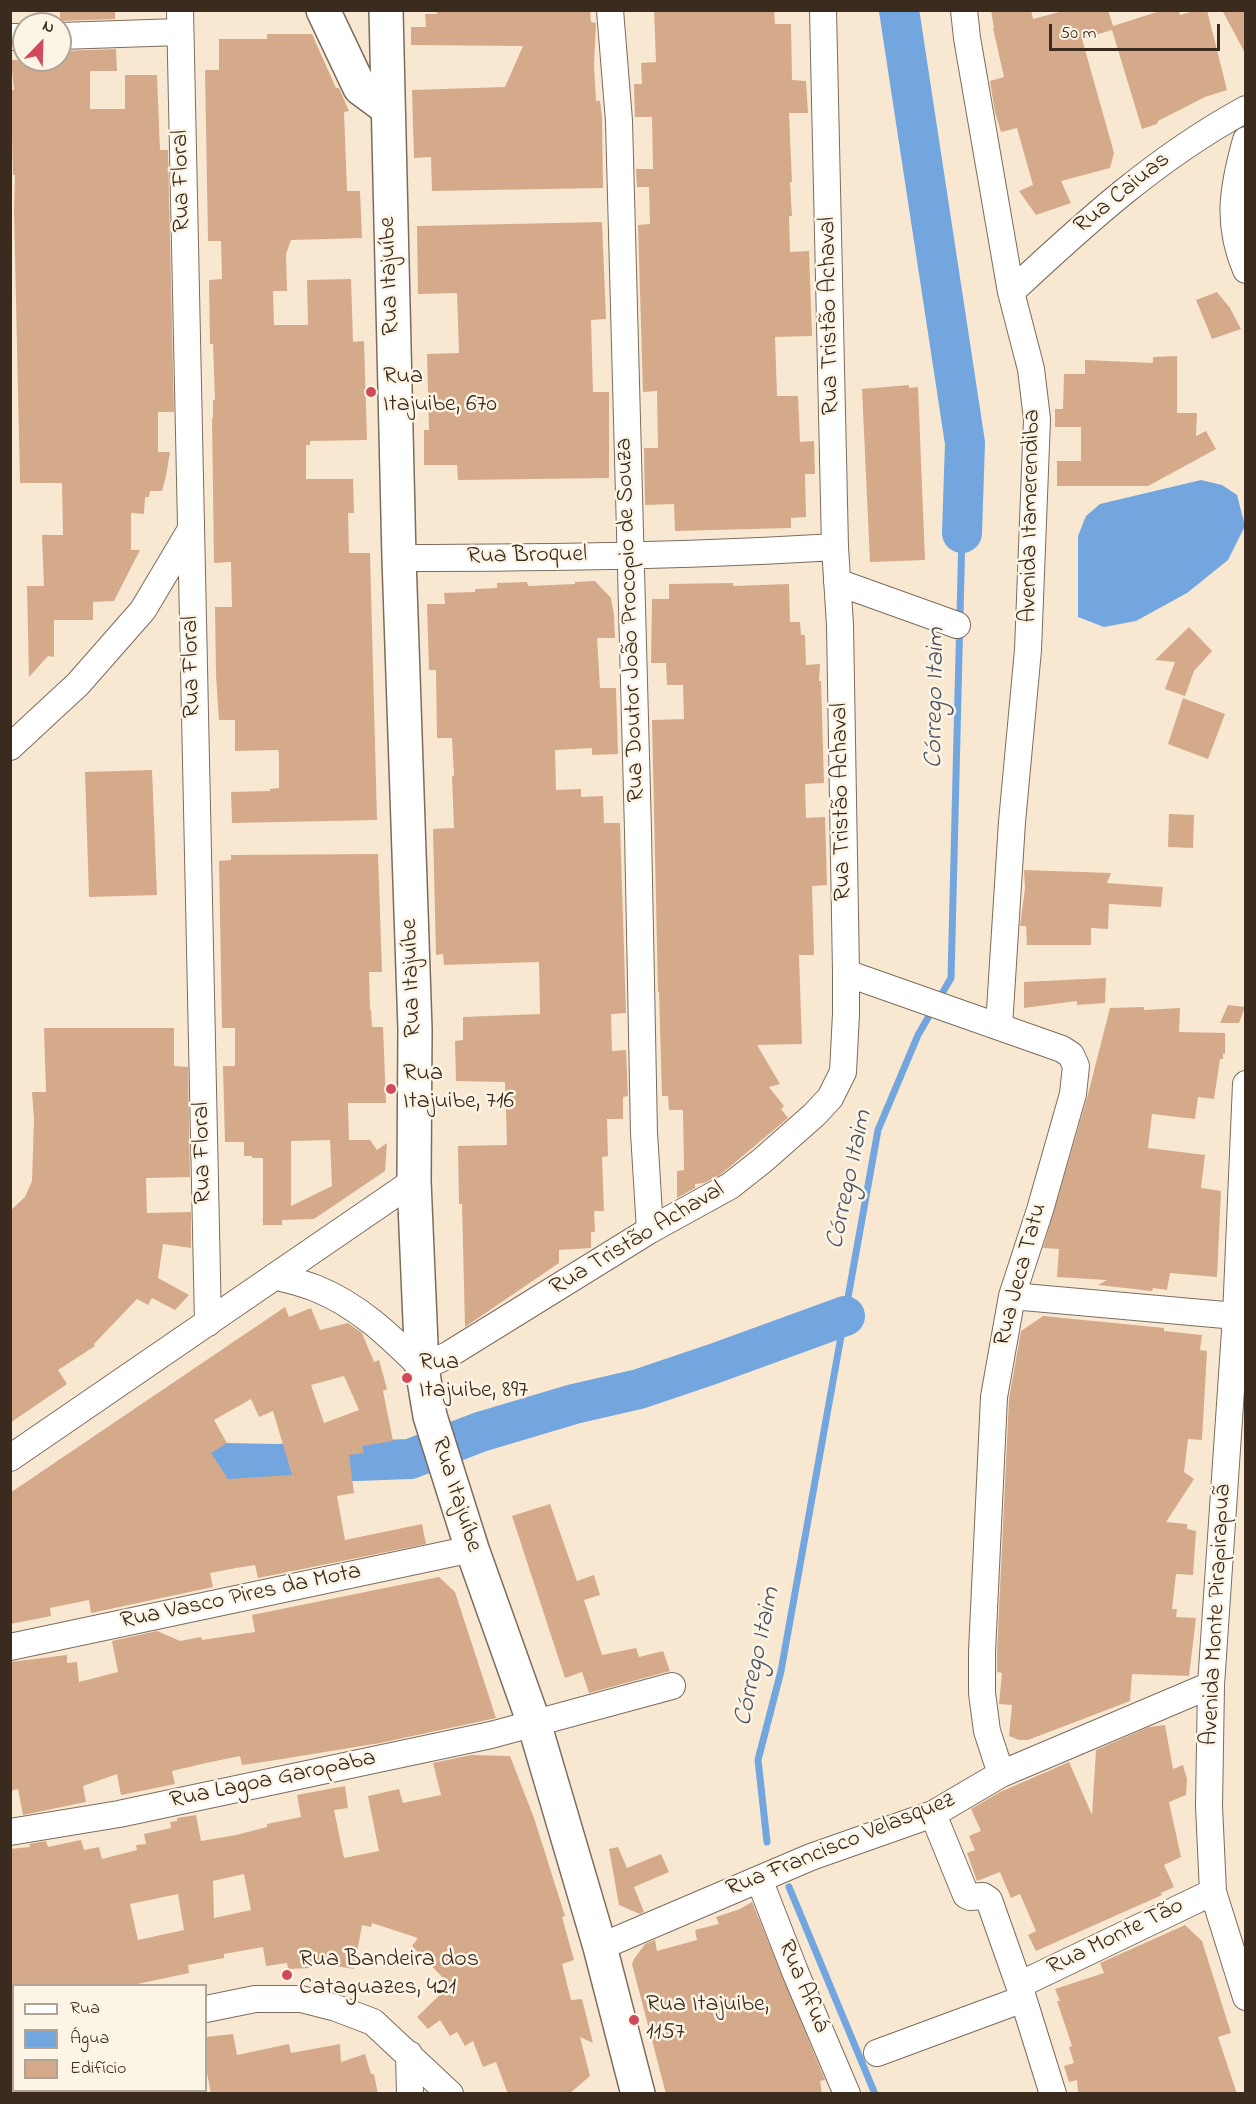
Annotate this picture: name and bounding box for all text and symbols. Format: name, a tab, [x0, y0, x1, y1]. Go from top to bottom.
north arrow	[12, 12, 72, 72]
scale bar	[1052, 12, 1223, 50]
text: N	[39, 14, 58, 40]
text: 50 m	[1060, 21, 1097, 47]
street label: Rua Floral	[168, 130, 198, 232]
street label: Rua Caiuas	[1069, 147, 1177, 241]
street label: Rua Itajuíbe	[375, 216, 407, 336]
street label: Rua Tristão Achaval	[815, 217, 847, 415]
place label: Rua Itajuibe, 670	[383, 364, 497, 420]
marker: Rua Itajuibe, 670	[364, 385, 378, 399]
street label: Avenida Itamerendiba	[1016, 409, 1048, 623]
street label: Rua Doutor João Procopio de Souza	[611, 437, 653, 803]
street label: Rua Broquel	[467, 542, 587, 572]
street label: Rua Floral	[178, 616, 208, 718]
water label: Córrego Itaim	[920, 627, 954, 769]
street label: Rua Tristão Achaval	[827, 703, 859, 901]
street label: Rua Itajuíbe	[397, 918, 429, 1038]
place label: Rua Itajuibe, 716	[403, 1061, 514, 1117]
marker: Rua Itajuibe, 716	[384, 1082, 398, 1096]
street label: Rua Floral	[189, 1102, 219, 1204]
water label: Córrego Itaim	[821, 1108, 881, 1252]
street label: Rua Tristão Achaval	[546, 1177, 730, 1303]
street label: Rua Jeca Tatu	[989, 1201, 1055, 1349]
place label: Rua Itajuibe, 897	[419, 1350, 528, 1406]
marker: Rua Itajuibe, 897	[400, 1371, 414, 1385]
street label: Rua Itajuíbe	[423, 1434, 487, 1556]
street label: Avenida Monte Pirapirapuã	[1197, 1484, 1239, 1746]
street label: Rua Vasco Pires da Mota	[118, 1558, 364, 1638]
water label: Córrego Itaim	[729, 1585, 789, 1729]
street label: Rua Lagoa Garopaba	[168, 1745, 378, 1817]
street label: Rua Francisco Velasquez	[723, 1787, 959, 1905]
street label: Rua Monte Tão	[1043, 1893, 1189, 1983]
street label: Rua Afuá	[770, 1936, 834, 2038]
place label: Rua Bandeira dos Cataguazes, 421	[299, 1947, 479, 2003]
marker: Rua Bandeira dos Cataguazes, 421	[280, 1968, 294, 1982]
legend	[12, 1984, 207, 2092]
place label: Rua Itajuibe, 1157	[646, 1992, 769, 2048]
text: Rua	[70, 1996, 100, 2022]
marker: Rua Itajuibe, 1157	[627, 2013, 641, 2027]
text: Água	[70, 2026, 109, 2052]
text: Edifício	[70, 2056, 126, 2082]

